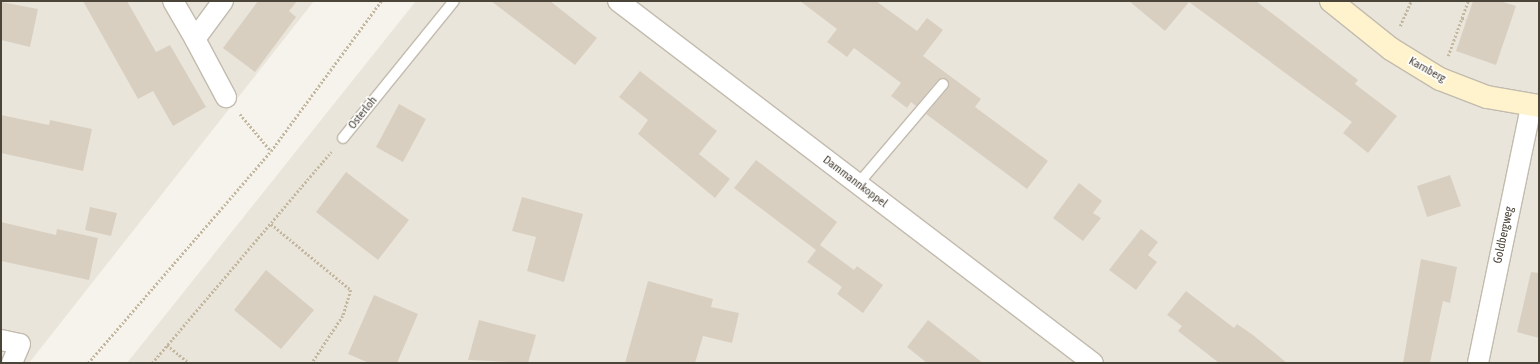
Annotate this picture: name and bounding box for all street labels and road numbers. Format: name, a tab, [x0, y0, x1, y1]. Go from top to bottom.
street label: Karnberg	[1406, 54, 1448, 86]
street label: Osterloh	[345, 94, 381, 132]
street label: Dammannkoppel	[820, 153, 890, 211]
street label: Goldbergweg	[1491, 205, 1517, 265]

